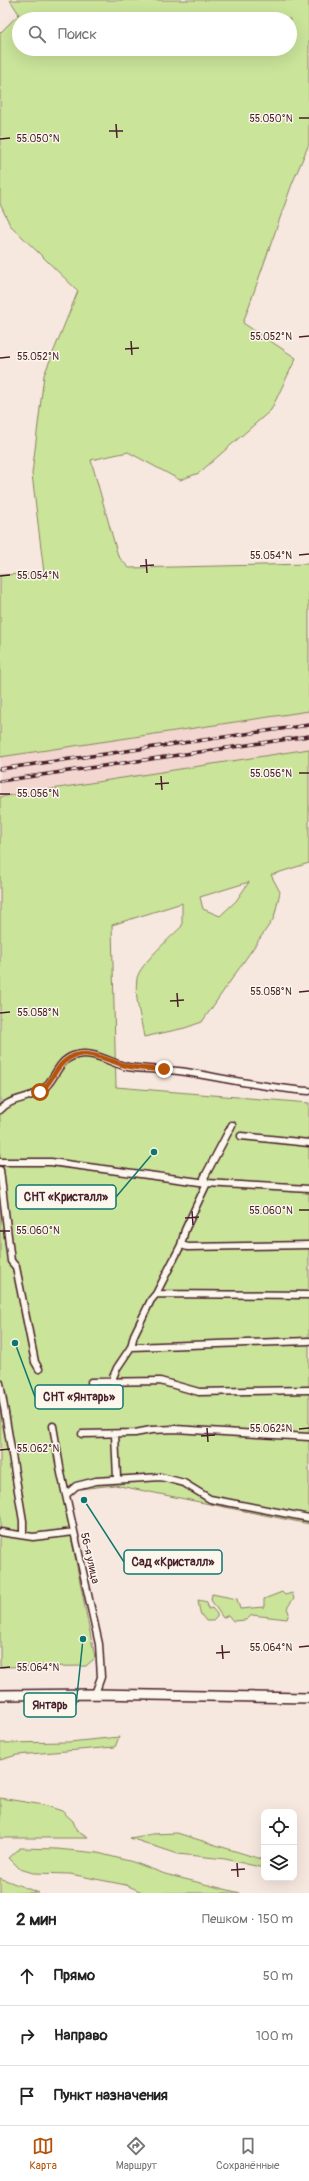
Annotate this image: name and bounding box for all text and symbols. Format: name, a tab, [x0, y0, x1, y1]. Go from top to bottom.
search box	[12, 12, 297, 56]
icon: search	[26, 23, 48, 45]
text: Поиск	[58, 25, 97, 44]
text: 55.050°N	[249, 113, 293, 125]
text: 55.050°N	[16, 133, 60, 145]
text: 55.052°N	[250, 331, 292, 343]
text: 55.052°N	[17, 351, 59, 363]
text: 55.054°N	[250, 550, 292, 562]
text: 55.054°N	[17, 570, 59, 582]
text: 55.056°N	[250, 768, 292, 780]
text: 55.056°N	[17, 788, 59, 800]
text: 55.058°N	[250, 986, 292, 998]
text: 55.058°N	[17, 1007, 59, 1019]
route end	[155, 1060, 173, 1078]
route start	[31, 1083, 49, 1101]
callout: СНТ «Кристалл»	[16, 1185, 116, 1209]
text: СНТ «Кристалл»	[24, 1190, 109, 1205]
text: 55.060°N	[249, 1205, 293, 1217]
text: 55.060°N	[16, 1225, 60, 1237]
callout: СНТ «Янтарь»	[35, 1385, 123, 1409]
text: СНТ «Янтарь»	[43, 1390, 116, 1405]
text: 55.062°N	[250, 1423, 292, 1435]
text: 55.062°N	[17, 1443, 59, 1455]
street label: 56-я улица	[78, 1531, 102, 1585]
callout: Сад «Кристалл»	[124, 1550, 222, 1574]
text: Сад «Кристалл»	[132, 1555, 215, 1570]
text: 55.064°N	[250, 1642, 293, 1654]
text: 55.064°N	[17, 1662, 60, 1674]
callout: Янтарь	[24, 1693, 76, 1717]
text: Янтарь	[32, 1698, 68, 1713]
map controls	[261, 1809, 297, 1881]
button: locate	[261, 1809, 297, 1845]
button: layers	[261, 1845, 297, 1881]
text: 2 мин	[16, 1909, 56, 1930]
text: Пешком · 150 m	[202, 1911, 293, 1927]
icon: ahead	[16, 1965, 38, 1987]
text: Прямо	[54, 1966, 95, 1985]
text: 50 m	[263, 1968, 293, 1984]
icon: right	[16, 2025, 38, 2047]
text: Направо	[54, 2026, 108, 2045]
text: 100 m	[256, 2028, 293, 2044]
icon: arrive	[16, 2085, 38, 2107]
text: Пункт назначения	[54, 2086, 168, 2105]
tab: Карта	[29, 2135, 57, 2172]
tab: Маршрут	[116, 2135, 157, 2172]
tab: Сохранённые	[216, 2135, 280, 2172]

